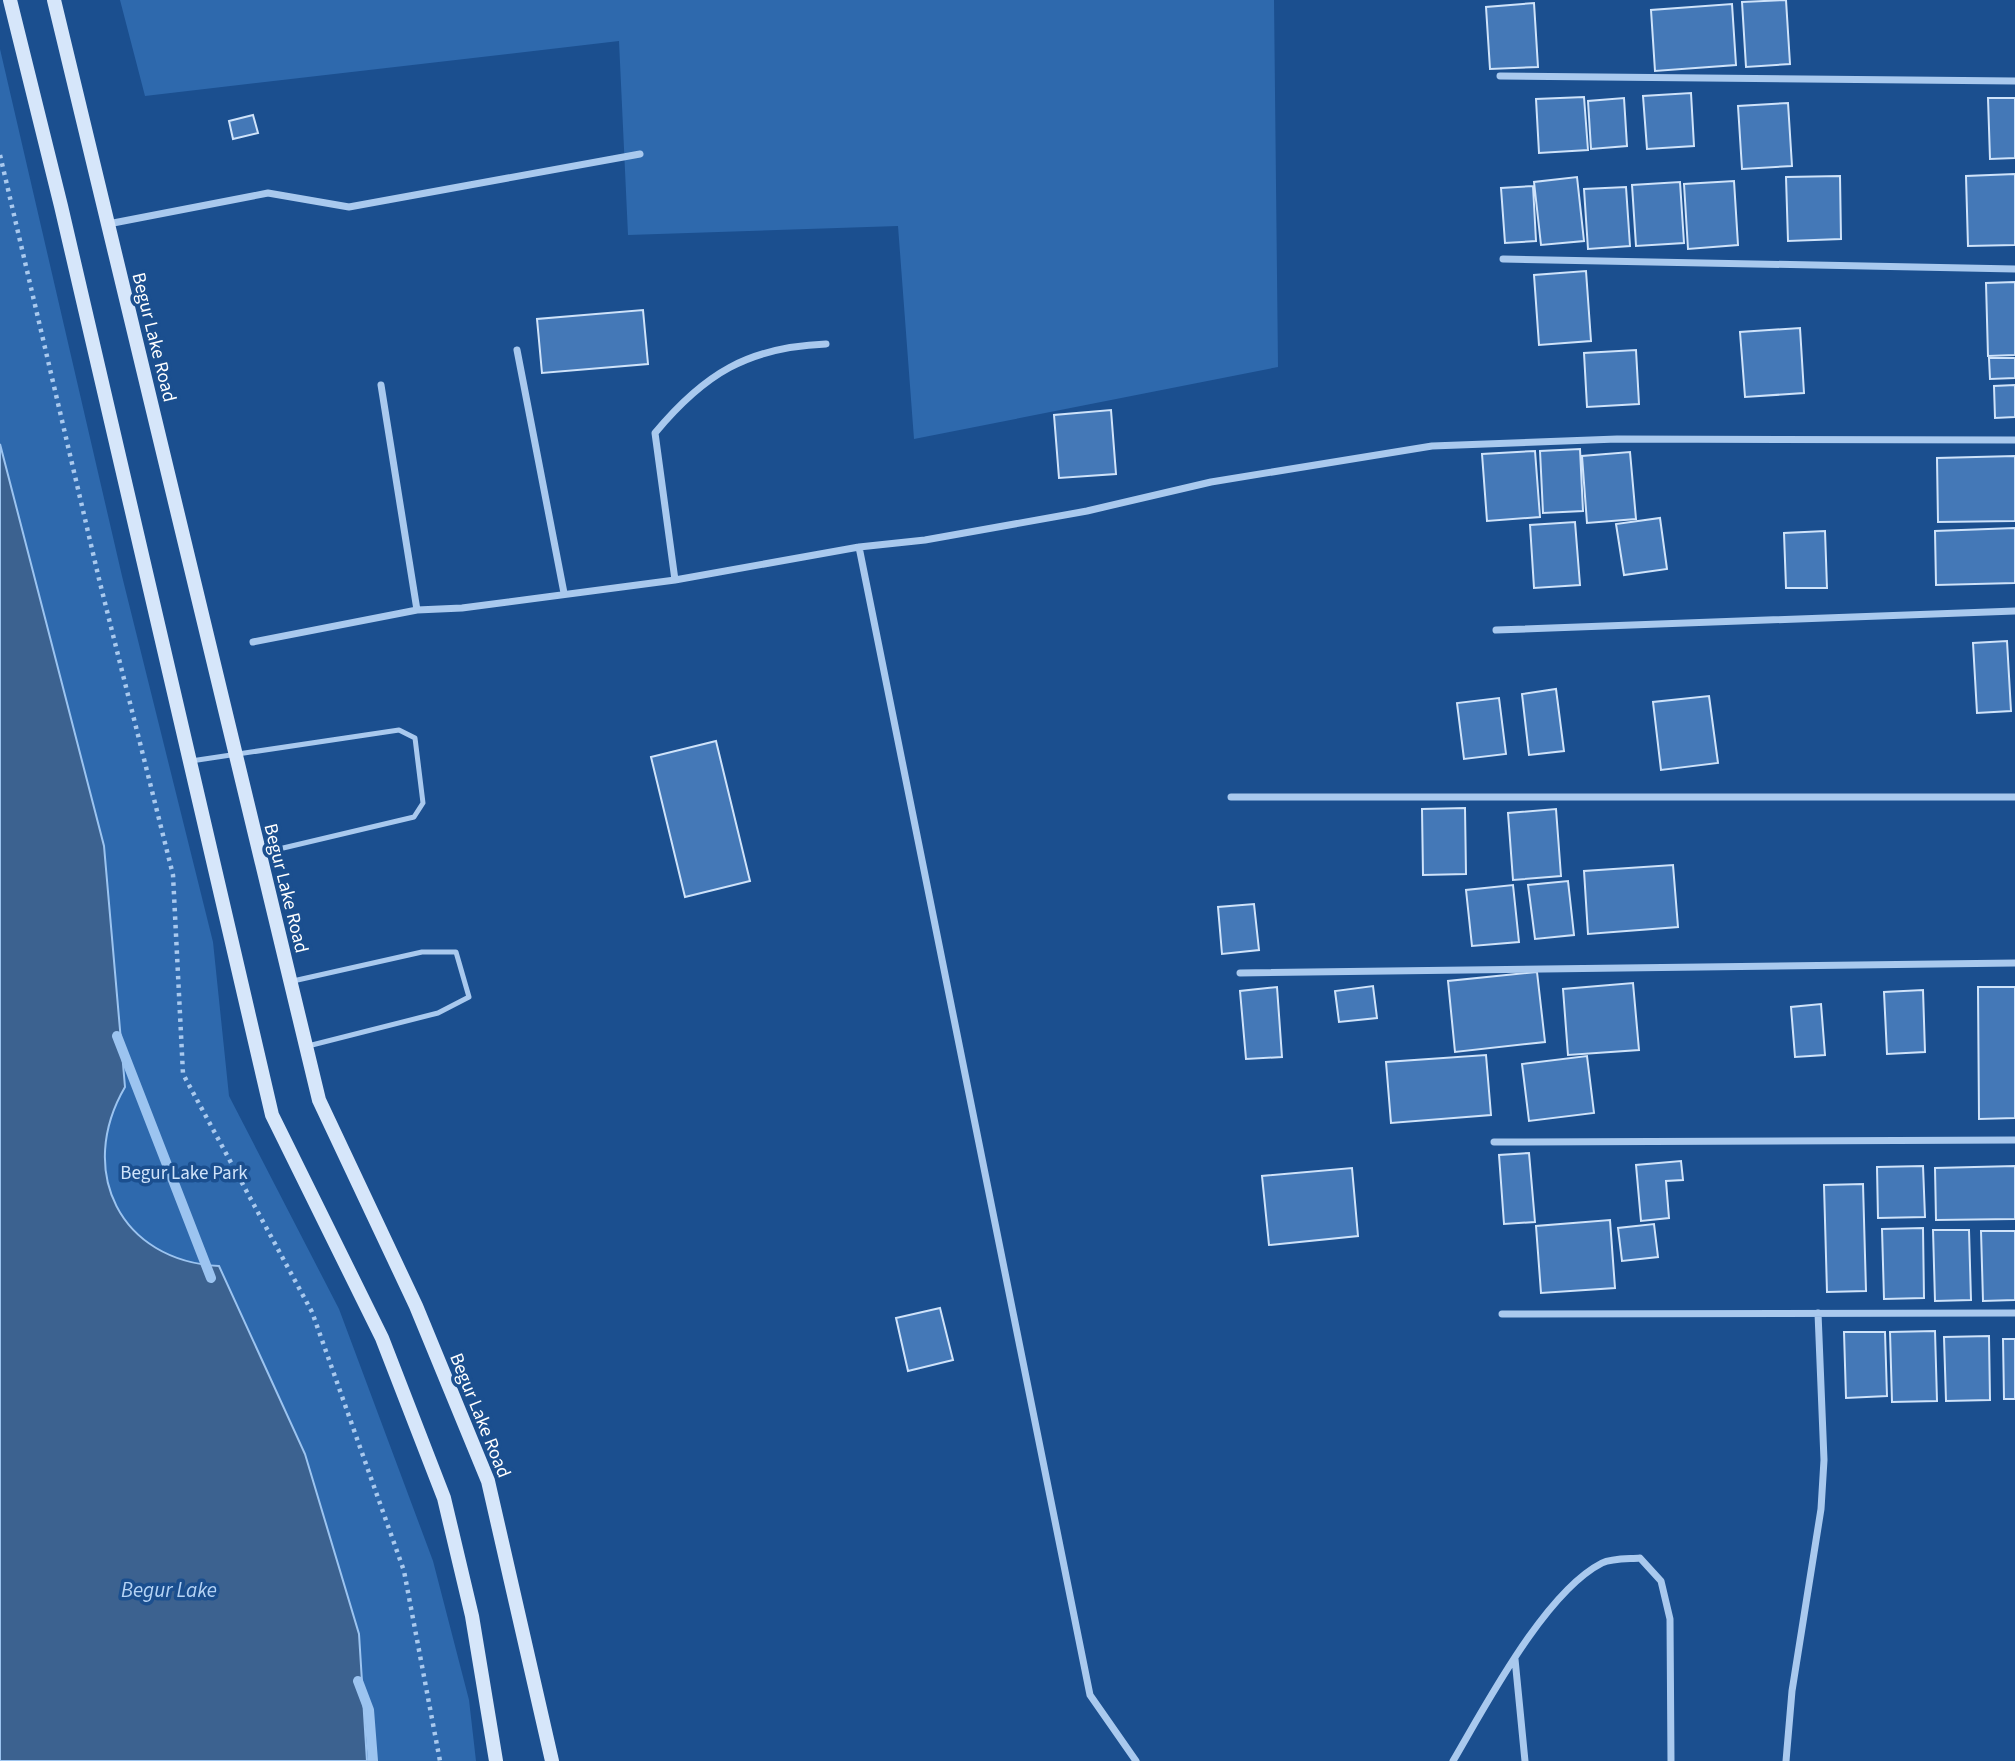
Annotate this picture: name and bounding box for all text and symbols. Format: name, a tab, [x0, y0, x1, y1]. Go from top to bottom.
street label: Begur Lake Road	[124, 270, 183, 405]
street label: Begur Lake Road	[256, 821, 315, 956]
park label: Begur Lake Park	[120, 1160, 248, 1187]
street label: Begur Lake Road	[442, 1349, 517, 1482]
water label: Begur Lake	[121, 1575, 217, 1605]

